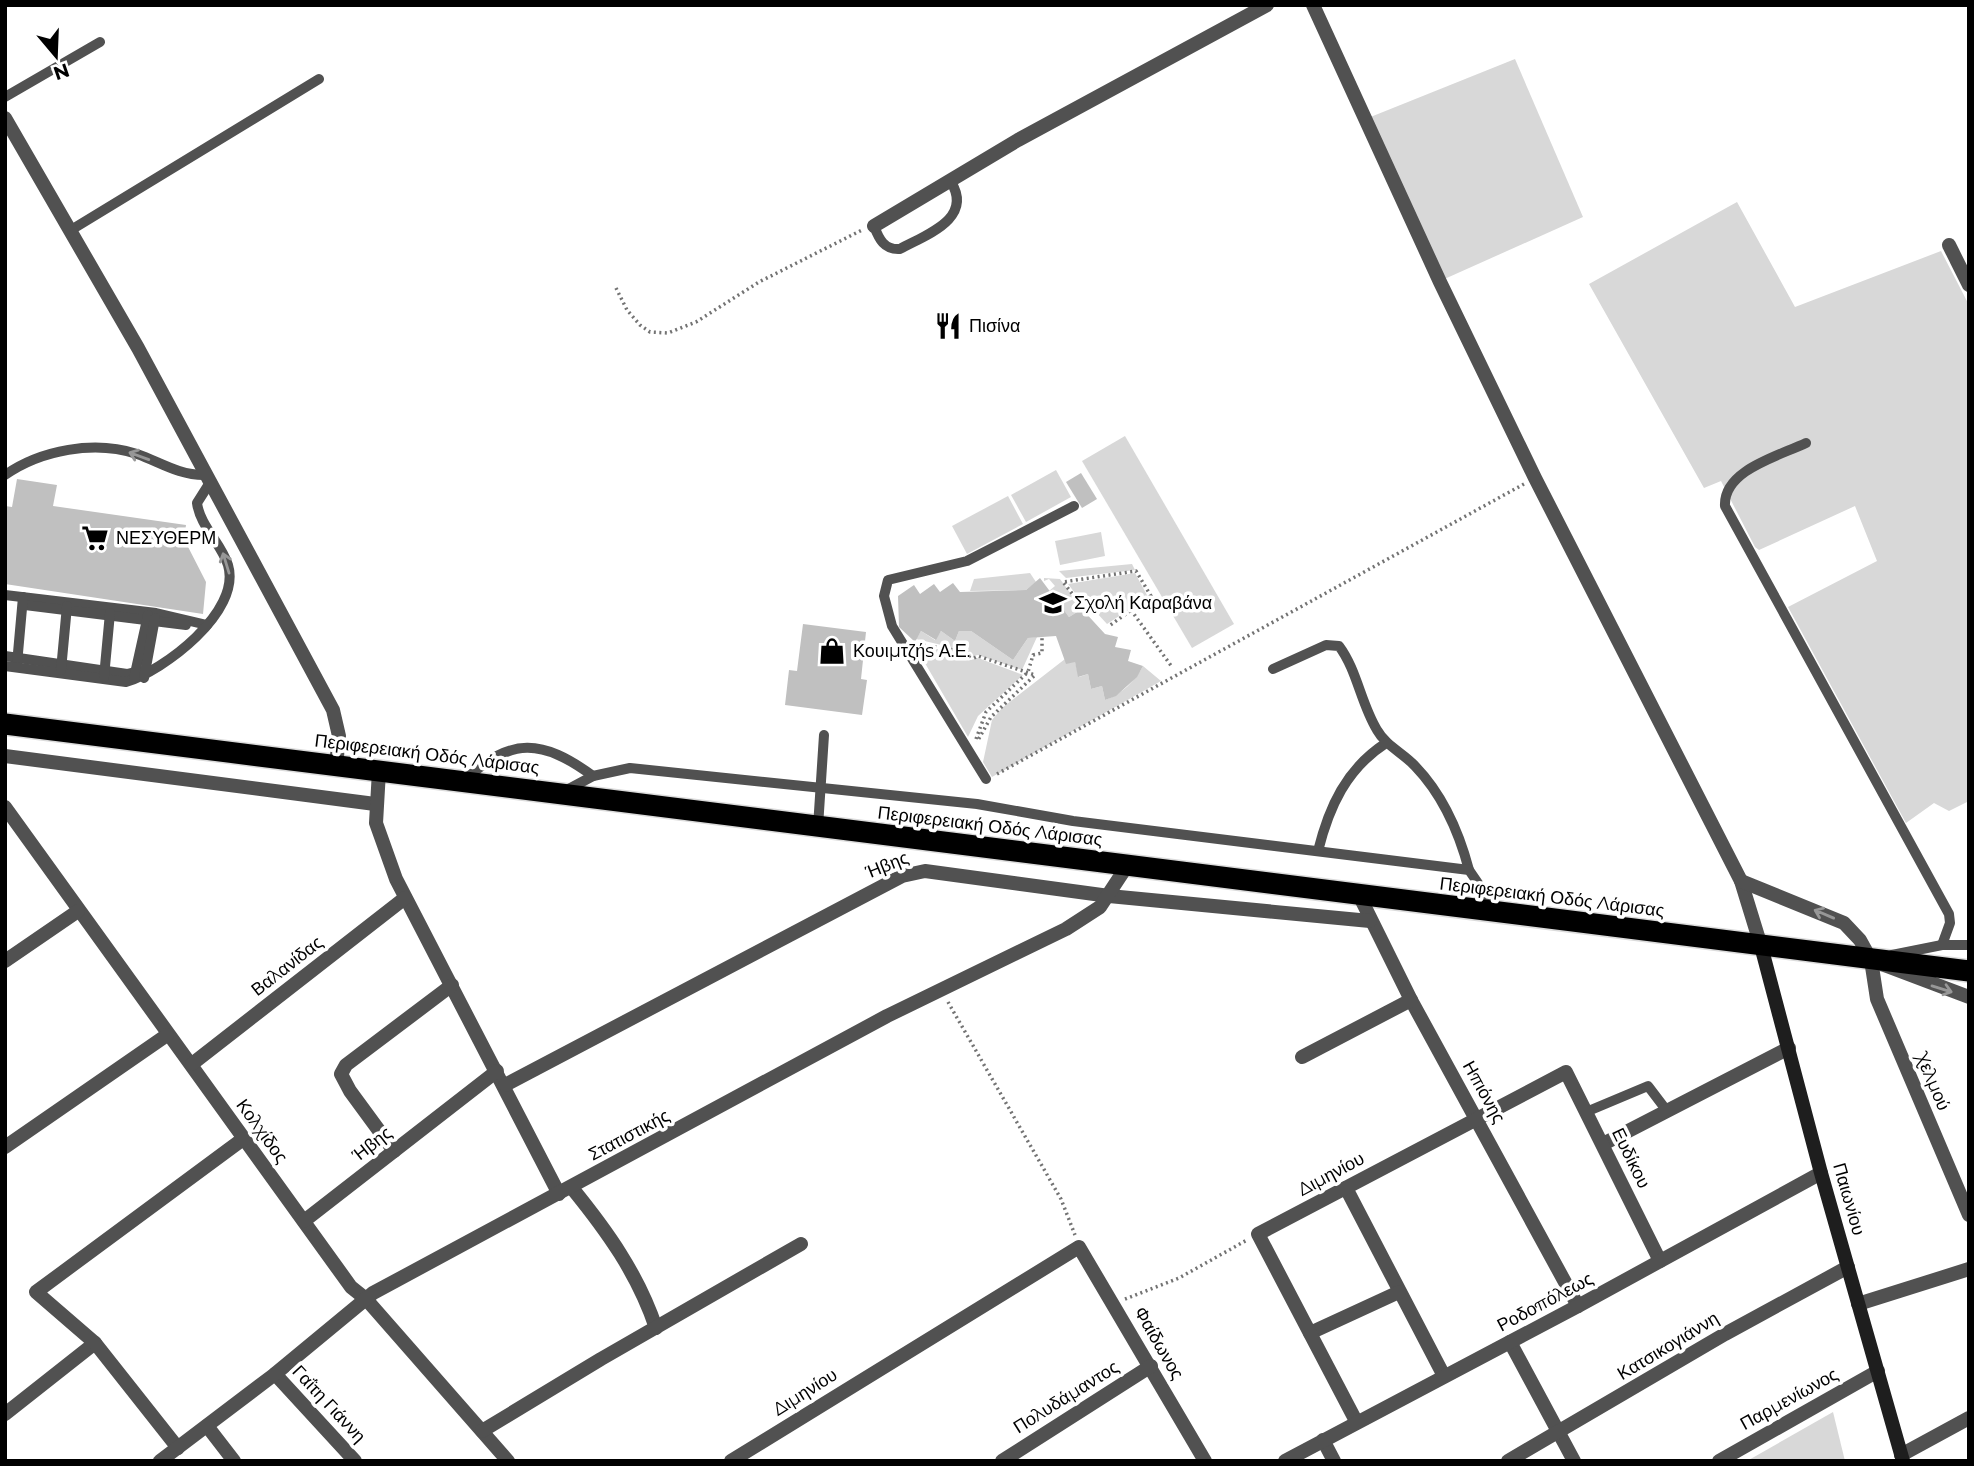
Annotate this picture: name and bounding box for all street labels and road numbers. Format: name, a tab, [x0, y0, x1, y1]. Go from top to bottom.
street label: Περιφερειακή Οδός Λάρισας	[313, 729, 541, 779]
street label: Περιφερειακή Οδός Λάρισας	[876, 801, 1104, 851]
street label: Ήβης	[861, 846, 912, 884]
street label: Περιφερειακή Οδός Λάρισας	[1438, 872, 1666, 922]
street label: Βαλανίδας	[247, 931, 327, 1001]
street label: Χελμού	[1910, 1047, 1955, 1114]
street label: Ηπιόνης	[1458, 1057, 1510, 1127]
street label: Κολχίδος	[231, 1095, 293, 1168]
street label: Στατιστικής	[585, 1104, 674, 1165]
street label: Ήβης	[347, 1122, 396, 1167]
street label: Ευδίκου	[1607, 1124, 1655, 1192]
street label: Διμηνίου	[1294, 1147, 1368, 1201]
street label: Παιωνίου	[1828, 1160, 1870, 1238]
street label: Ροδοπόλεως	[1493, 1267, 1597, 1336]
street label: Φαίδωνος	[1129, 1303, 1189, 1384]
street label: Κατσικογιάννη	[1613, 1307, 1723, 1385]
street label: Πολυδάμαντος	[1009, 1356, 1123, 1438]
street label: Γαΐτη Γιάννη	[288, 1361, 370, 1447]
street label: Παρμενίωνος	[1736, 1363, 1842, 1435]
street label: Διμηνίου	[769, 1364, 841, 1420]

